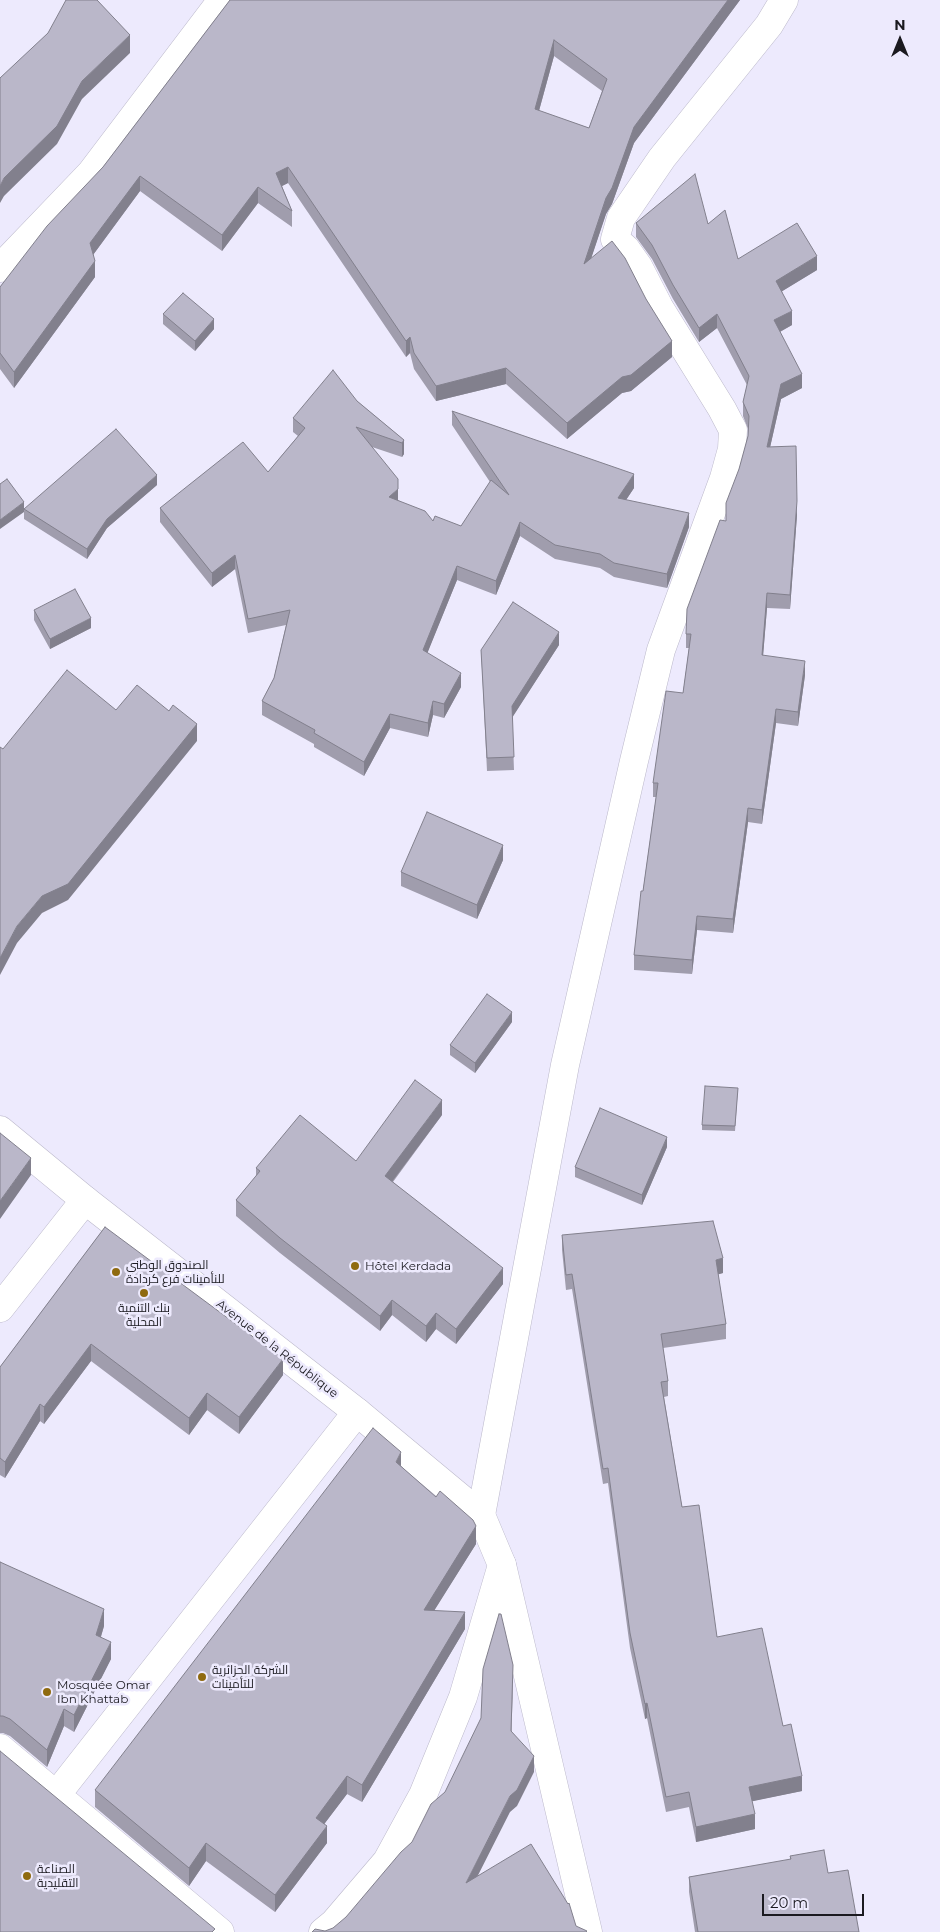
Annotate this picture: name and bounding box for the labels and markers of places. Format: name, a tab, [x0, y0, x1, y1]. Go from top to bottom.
place label: الصندوق الوطني للنأمينات فرع كردادة	[126, 1258, 225, 1286]
place label: Hôtel Kerdada	[365, 1259, 451, 1273]
marker: Hôtel Kerdada	[349, 1260, 361, 1272]
marker: الصندوق الوطني للنأمينات فرع كردادة	[110, 1266, 122, 1278]
marker: بنك التنمية المحلية	[138, 1287, 150, 1299]
place label: بنك التنمية المحلية	[118, 1301, 170, 1329]
place label: الشركة الجزائرية للتأمينات	[212, 1663, 288, 1691]
marker: الشركة الجزائرية للتأمينات	[196, 1671, 208, 1683]
place label: Mosquée Omar Ibn Khattab	[57, 1678, 150, 1706]
marker: Mosquée Omar Ibn Khattab	[41, 1686, 53, 1698]
place label: الصناعة التقليدية	[37, 1862, 78, 1890]
marker: الصناعة التقليدية	[21, 1870, 33, 1882]

